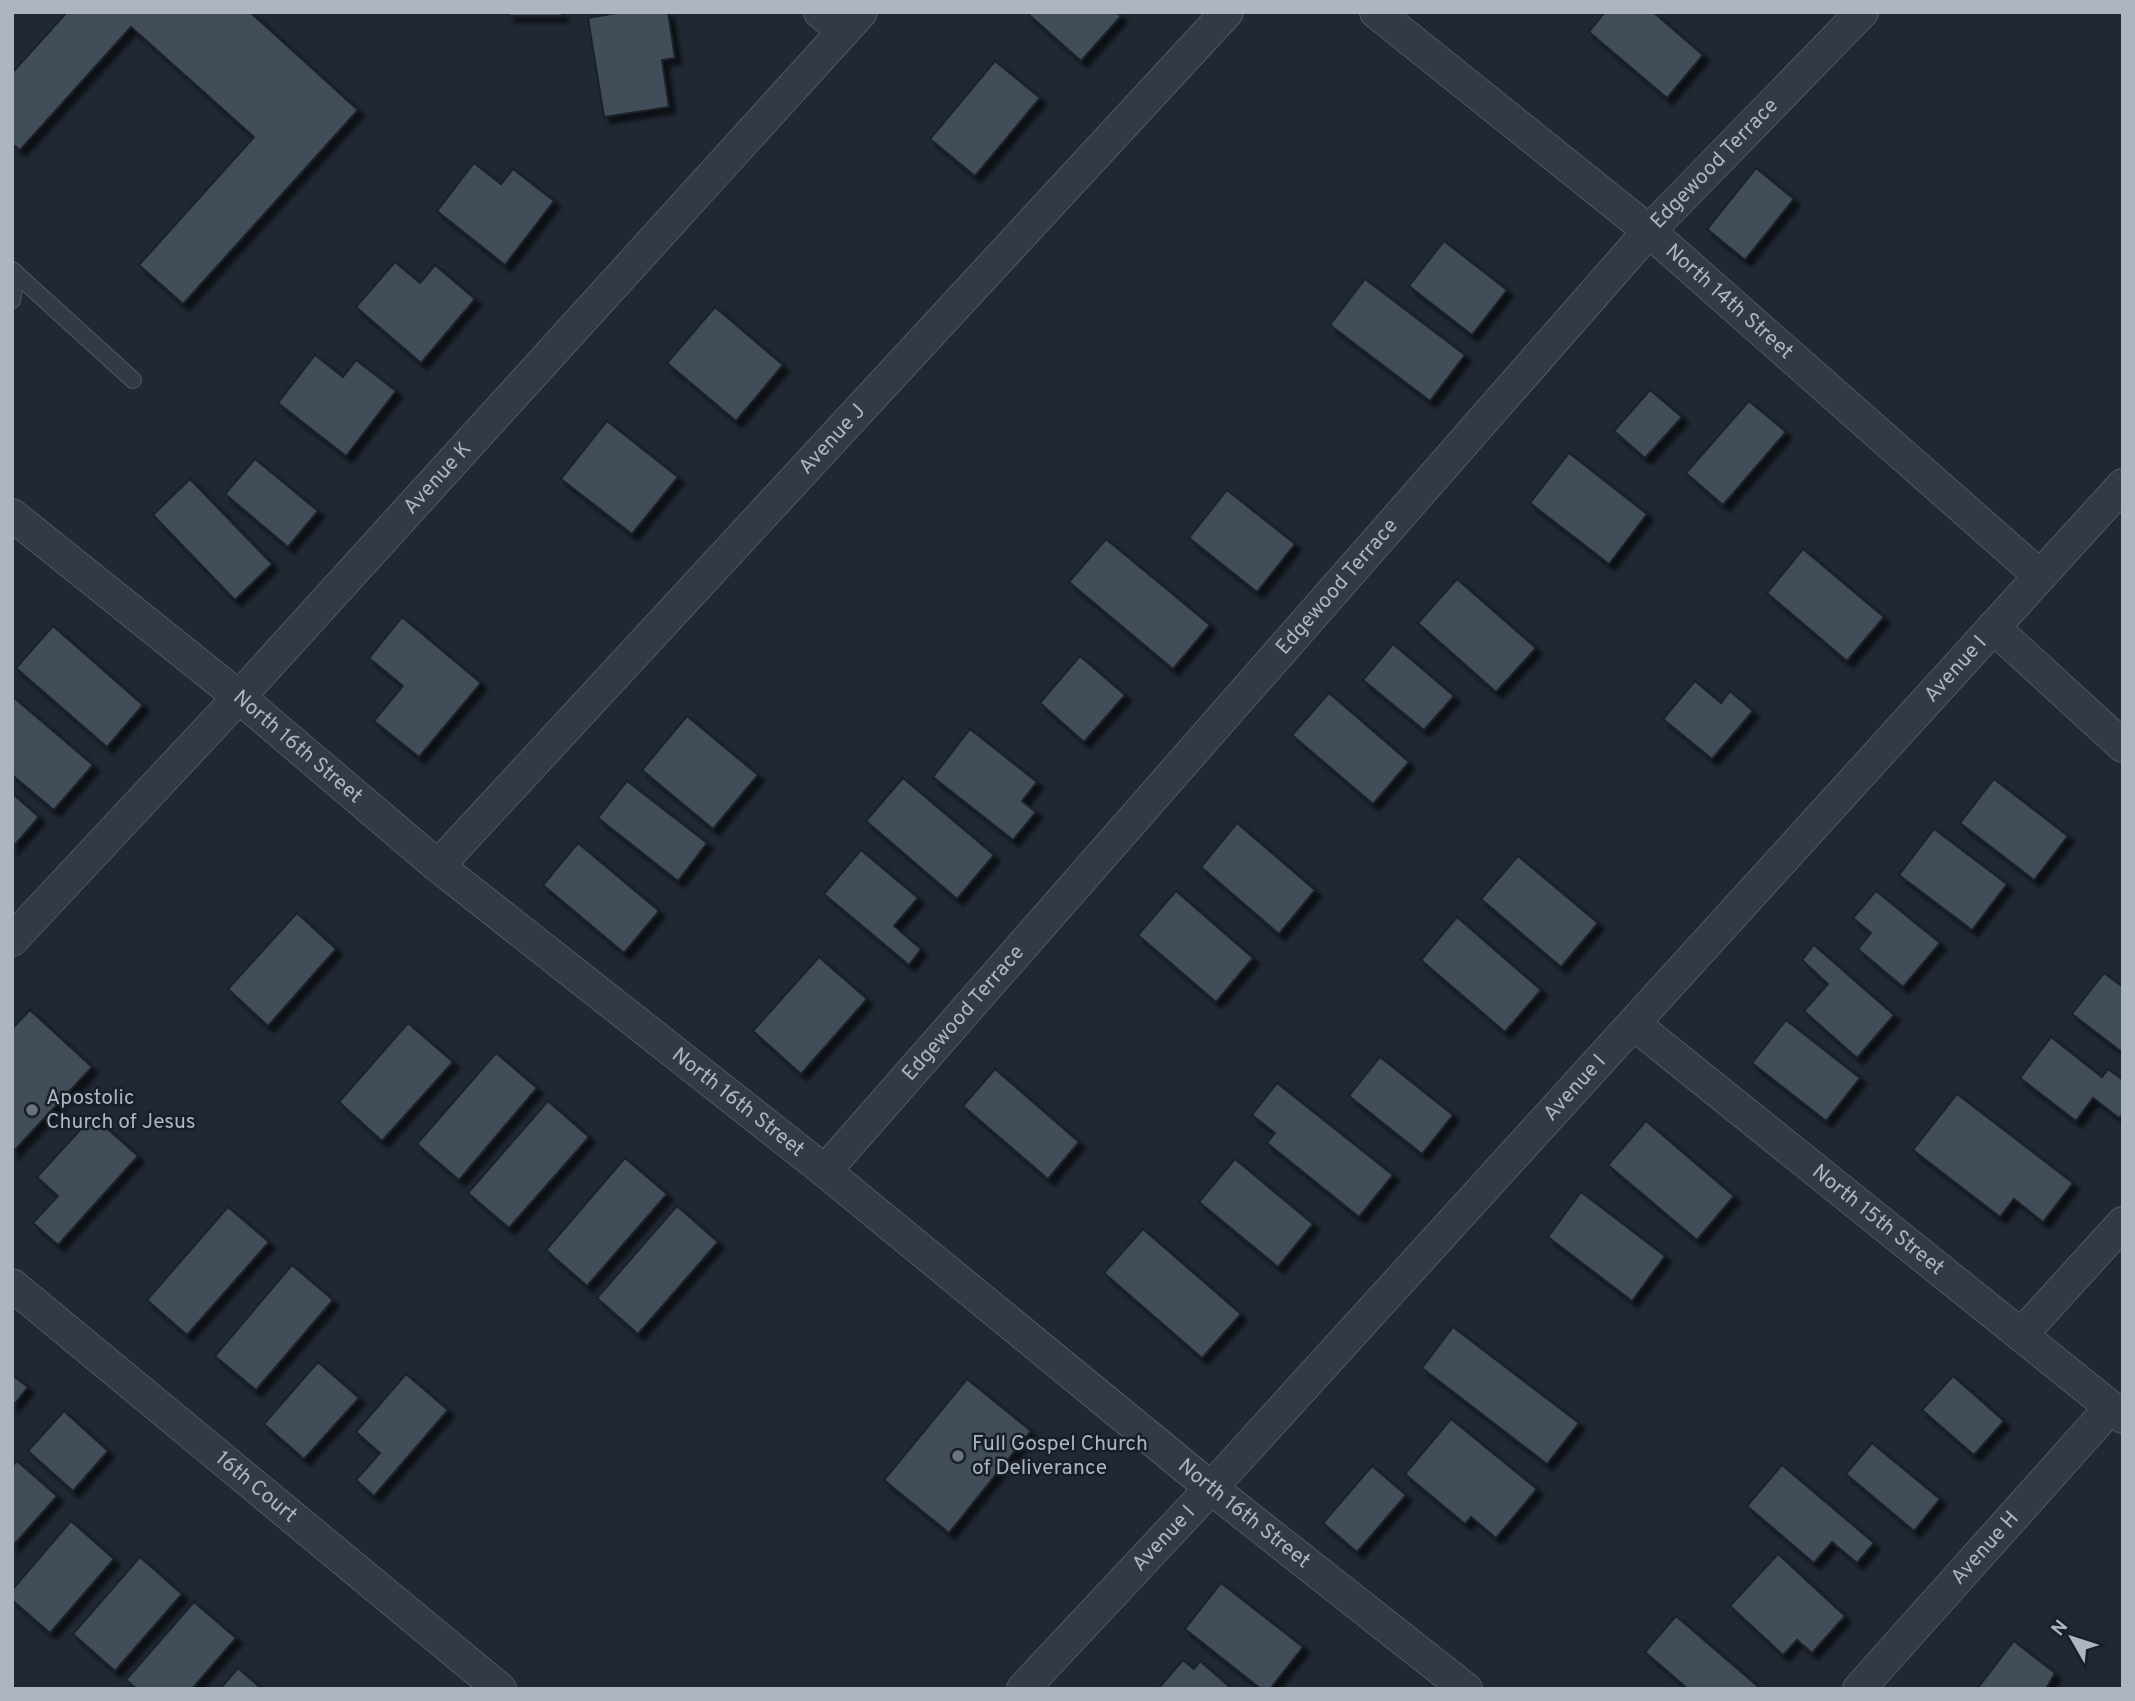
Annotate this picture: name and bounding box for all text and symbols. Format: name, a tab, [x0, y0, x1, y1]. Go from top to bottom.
street label: Edgewood Terrace	[1645, 92, 1784, 235]
street label: North 14th Street	[1660, 238, 1799, 366]
street label: Avenue J	[793, 398, 872, 480]
street label: Avenue K	[398, 436, 478, 520]
street label: Edgewood Terrace	[1270, 513, 1404, 660]
street label: Avenue I	[1918, 630, 1993, 708]
street label: North 16th Street	[227, 684, 368, 810]
street label: Edgewood Terrace	[896, 939, 1030, 1087]
street label: North 16th Street	[666, 1042, 810, 1163]
street label: Avenue I	[1538, 1049, 1612, 1127]
place label: Apostolic Church of Jesus	[46, 1085, 196, 1136]
marker: Apostolic Church of Jesus	[24, 1102, 40, 1118]
street label: North 15th Street	[1806, 1159, 1950, 1281]
place label: Full Gospel Church of Deliverance	[972, 1431, 1148, 1482]
street label: 16th Court	[210, 1445, 303, 1529]
marker: Full Gospel Church of Deliverance	[950, 1448, 966, 1464]
street label: North 16th Street	[1172, 1453, 1316, 1575]
street label: Avenue I	[1126, 1500, 1201, 1577]
street label: Avenue H	[1945, 1506, 2025, 1591]
north arrow	[2037, 1603, 2107, 1673]
text: N	[2047, 1616, 2074, 1641]

